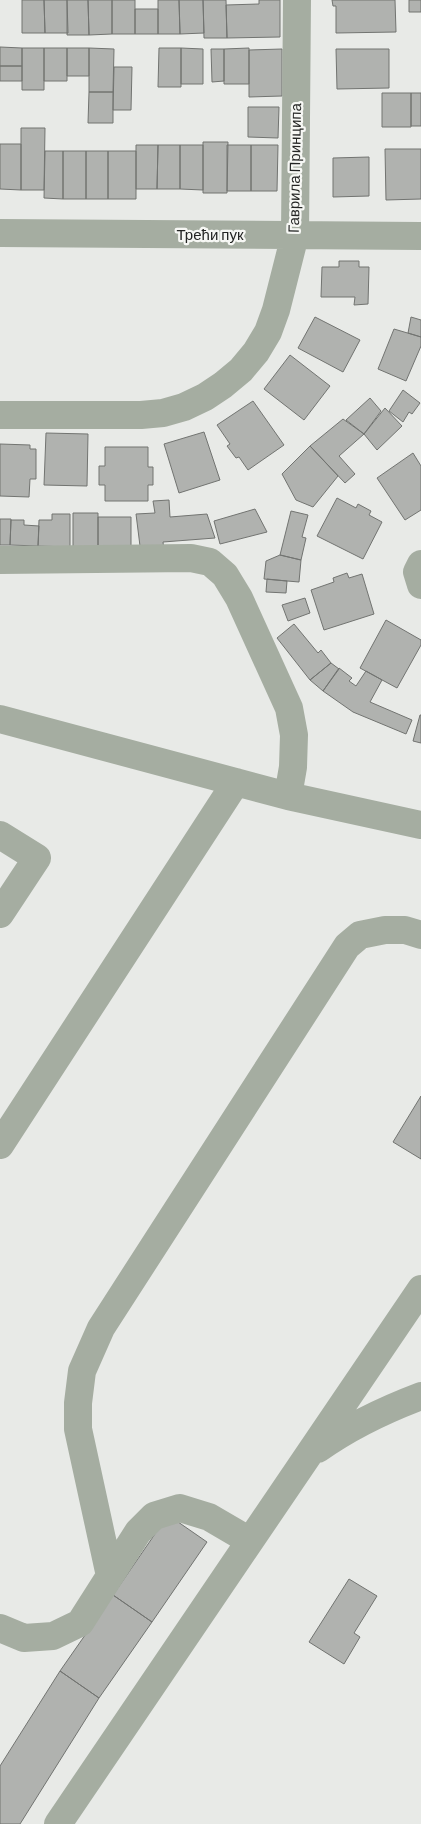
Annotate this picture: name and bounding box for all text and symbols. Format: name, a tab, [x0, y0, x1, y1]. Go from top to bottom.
street label: Гаврила Принципа	[284, 102, 304, 233]
street label: Трећи пук	[177, 225, 244, 243]

